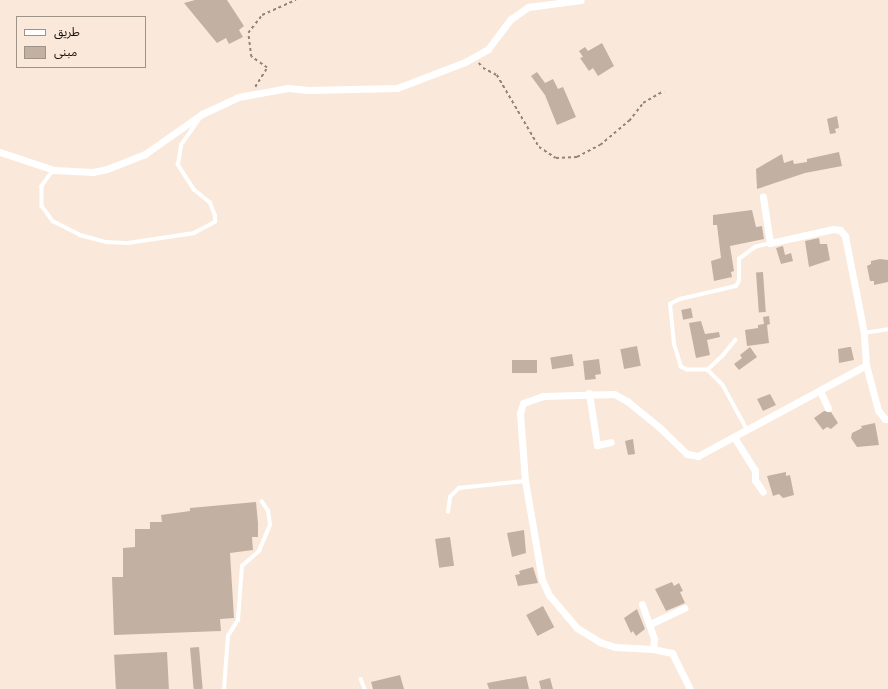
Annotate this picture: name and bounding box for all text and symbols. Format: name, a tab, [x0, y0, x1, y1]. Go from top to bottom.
legend	[16, 16, 146, 68]
text: طريق	[54, 24, 80, 39]
text: مبنى	[54, 44, 77, 59]

